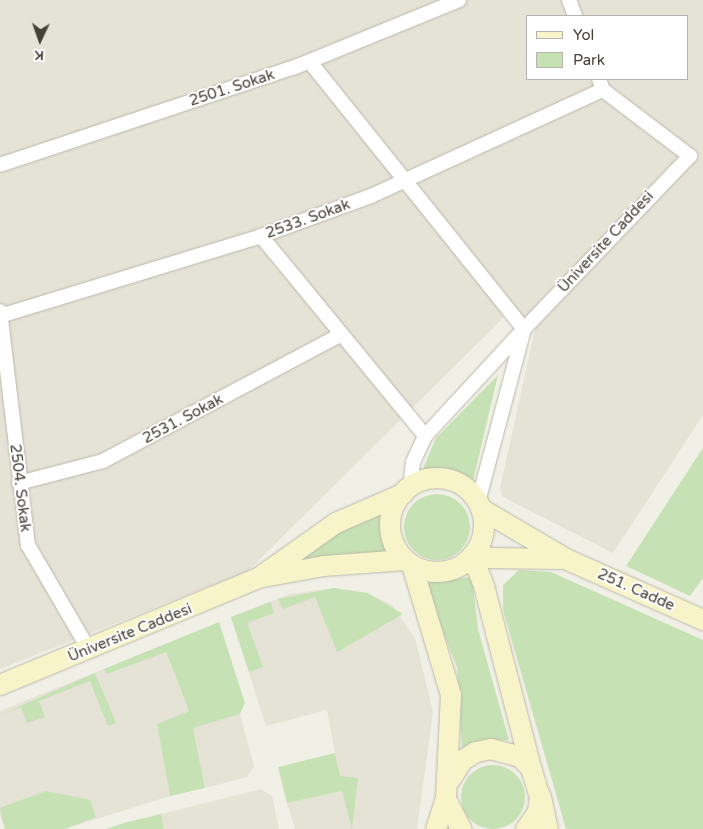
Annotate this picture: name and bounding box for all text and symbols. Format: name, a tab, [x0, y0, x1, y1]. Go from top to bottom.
north arrow	[15, 15, 65, 65]
legend	[526, 15, 688, 80]
text: Yol	[573, 26, 594, 44]
text: K	[34, 47, 44, 64]
text: Park	[573, 51, 605, 69]
street label: 2501. Sokak	[187, 66, 277, 110]
street label: Üniversite Caddesi	[554, 188, 658, 296]
street label: 2533. Sokak	[263, 195, 353, 243]
street label: 2531. Sokak	[140, 390, 226, 448]
street label: 2504. Sokak	[6, 443, 34, 533]
street label: 251. Cadde	[595, 565, 677, 615]
street label: Üniversite Caddesi	[65, 600, 195, 666]

